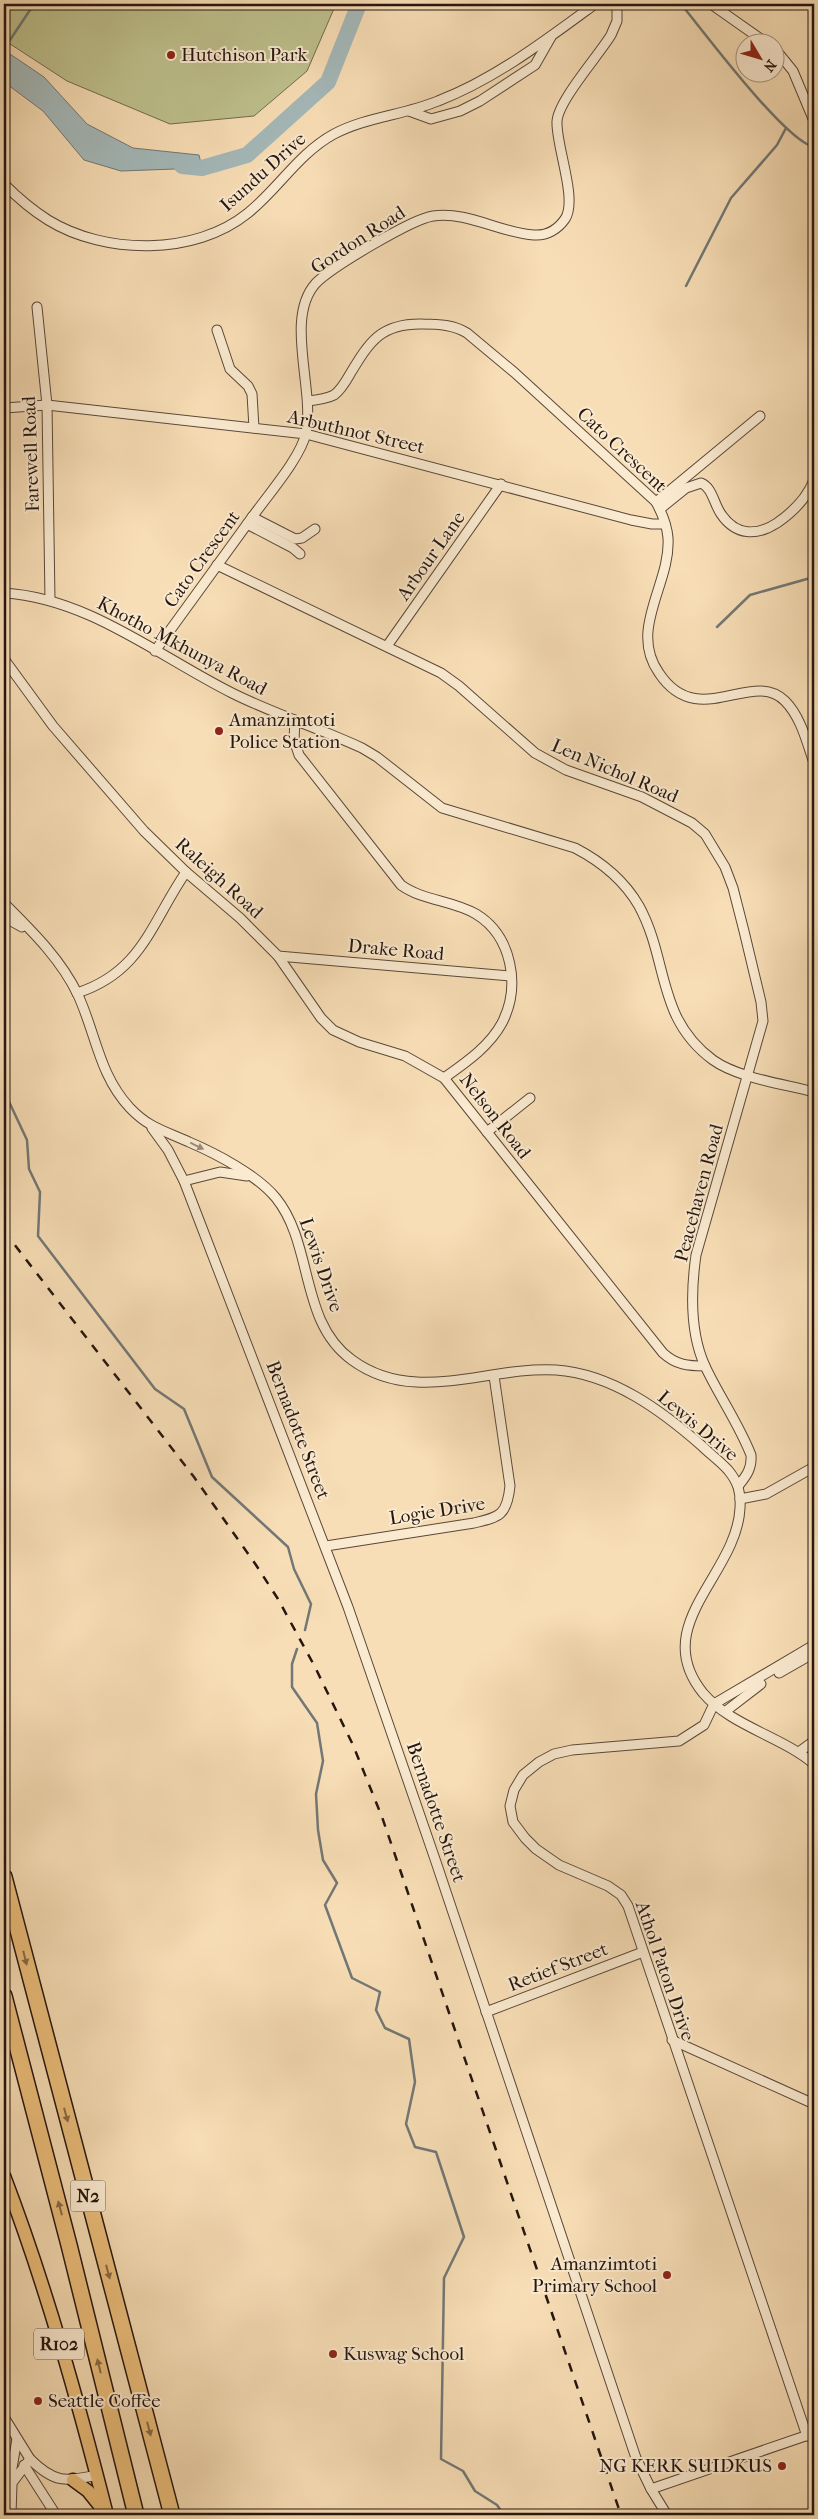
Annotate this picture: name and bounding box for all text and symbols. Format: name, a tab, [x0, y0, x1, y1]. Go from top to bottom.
north arrow	[736, 32, 786, 82]
place label: Hutchison Park	[181, 44, 307, 66]
marker: Hutchison Park	[165, 49, 177, 61]
text: N	[760, 56, 780, 75]
street label: Isundu Drive	[216, 128, 310, 216]
street label: Gordon Road	[307, 201, 410, 279]
street label: Farewell Road	[18, 395, 44, 512]
street label: Cato Crescent	[573, 403, 672, 497]
street label: Arbuthnot Street	[284, 405, 427, 458]
street label: Cato Crescent	[159, 506, 245, 612]
street label: Arbour Lane	[392, 507, 470, 605]
street label: Khotho Mkhunya Road	[93, 592, 271, 700]
place label: Amanzimtoti Police Station	[228, 709, 340, 753]
marker: Amanzimtoti Police Station	[213, 725, 225, 737]
street label: Len Nichol Road	[548, 734, 682, 808]
street label: Raleigh Road	[171, 833, 268, 923]
street label: Drake Road	[347, 935, 446, 965]
street label: Nelson Road	[455, 1069, 536, 1164]
street label: Peacehaven Road	[670, 1121, 728, 1264]
one-way arrow	[190, 1141, 205, 1150]
street label: Lewis Drive	[295, 1215, 347, 1315]
street label: Bernadotte Street	[261, 1358, 335, 1503]
street label: Lewis Drive	[653, 1386, 743, 1466]
street label: Logie Drive	[387, 1493, 487, 1529]
street label: Bernadotte Street	[402, 1739, 470, 1885]
street label: Athol Paton Drive	[630, 1897, 699, 2044]
street label: Retief Street	[505, 1938, 611, 1996]
one-way arrow	[21, 1951, 29, 1966]
one-way arrow	[63, 2108, 71, 2123]
road number: N2	[70, 2180, 106, 2212]
one-way arrow	[55, 2201, 63, 2216]
place label: Amanzimtoti Primary School	[532, 2253, 657, 2297]
one-way arrow	[104, 2265, 112, 2280]
marker: Amanzimtoti Primary School	[661, 2269, 673, 2281]
road number: R102	[34, 2328, 84, 2360]
place label: Kuswag School	[343, 2343, 464, 2365]
marker: Kuswag School	[327, 2348, 339, 2360]
one-way arrow	[95, 2358, 103, 2374]
place label: Seattle Coffee	[48, 2390, 161, 2412]
marker: Seattle Coffee	[32, 2395, 44, 2407]
one-way arrow	[146, 2422, 154, 2437]
place label: NG KERK SUIDKUS	[599, 2455, 772, 2477]
marker: NG KERK SUIDKUS	[776, 2460, 788, 2472]

